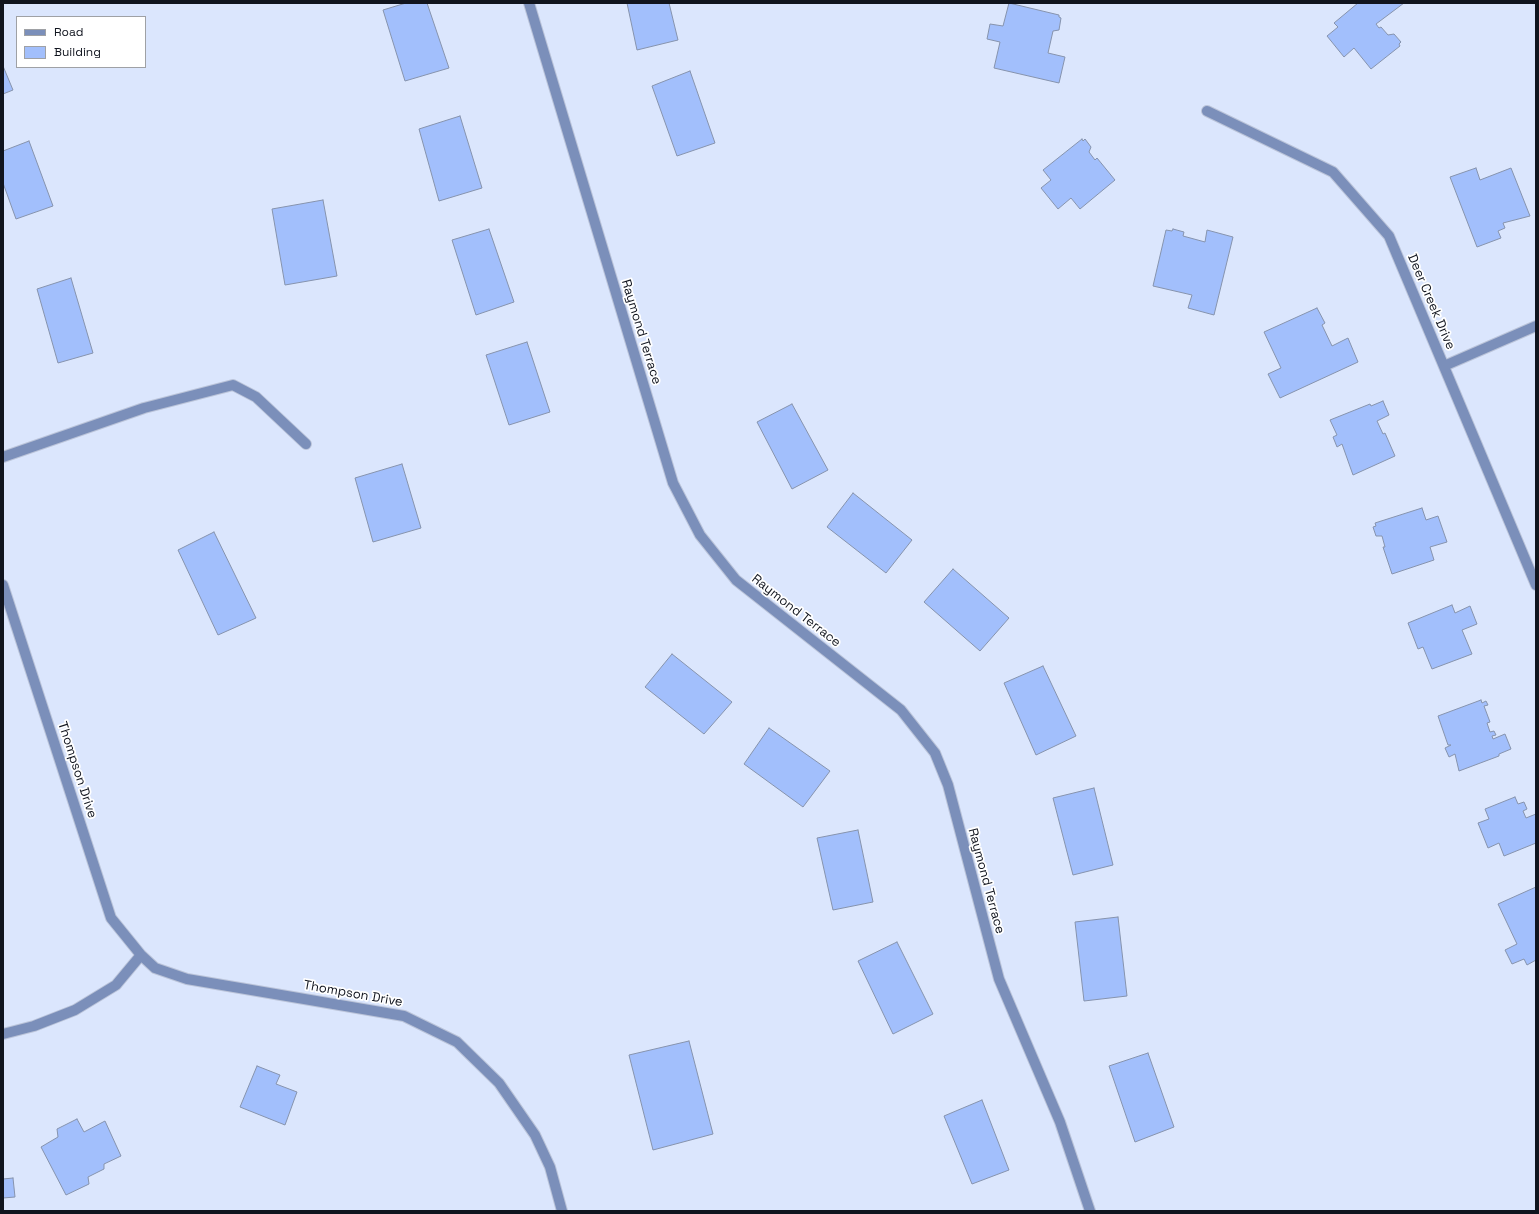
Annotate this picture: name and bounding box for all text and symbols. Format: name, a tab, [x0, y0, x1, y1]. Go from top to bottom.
legend	[16, 16, 146, 68]
text: Road	[54, 24, 83, 40]
text: Building	[54, 44, 101, 60]
street label: Deer Creek Drive	[1404, 252, 1458, 352]
street label: Raymond Terrace	[618, 278, 664, 386]
street label: Raymond Terrace	[748, 571, 844, 651]
street label: Thompson Drive	[54, 720, 100, 820]
street label: Raymond Terrace	[964, 826, 1008, 936]
street label: Thompson Drive	[302, 978, 404, 1010]

